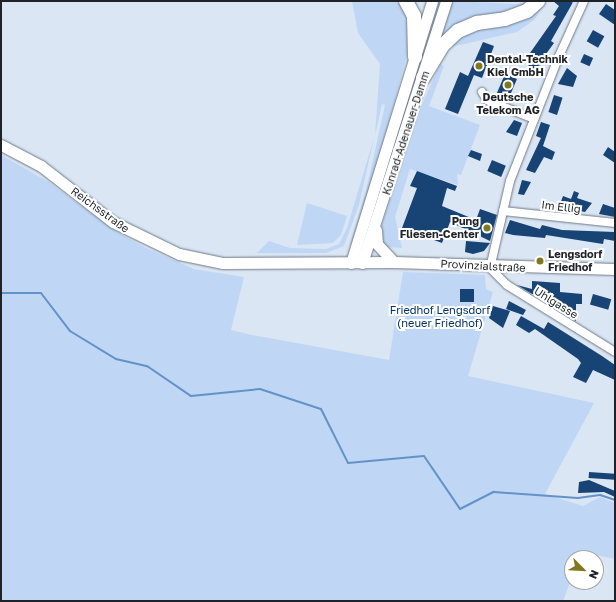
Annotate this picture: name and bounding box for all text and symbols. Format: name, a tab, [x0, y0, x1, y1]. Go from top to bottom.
place label: Dental-Technik Kiel GmbH	[487, 53, 568, 79]
marker: Dental-Technik Kiel GmbH	[474, 61, 484, 71]
street label: Konrad-Adenauer-Damm	[380, 69, 432, 197]
marker: Deutsche Telekom AG	[503, 80, 513, 90]
place label: Deutsche Telekom AG	[476, 91, 540, 117]
street label: Reichsstraße	[68, 184, 132, 236]
street label: Im Ellig	[541, 198, 581, 216]
place label: Pung Fliesen-Center	[400, 215, 479, 241]
marker: Pung Fliesen-Center	[482, 223, 492, 233]
place label: Lengsdorf Friedhof	[548, 248, 602, 274]
marker: Lengsdorf Friedhof	[535, 256, 545, 266]
street label: Provinzialstraße	[440, 257, 526, 275]
street label: Uhlgasse	[532, 284, 580, 322]
park label: Friedhof Lengsdorf (neuer Friedhof)	[390, 304, 490, 330]
north arrow	[564, 550, 604, 590]
text: N	[587, 568, 602, 581]

